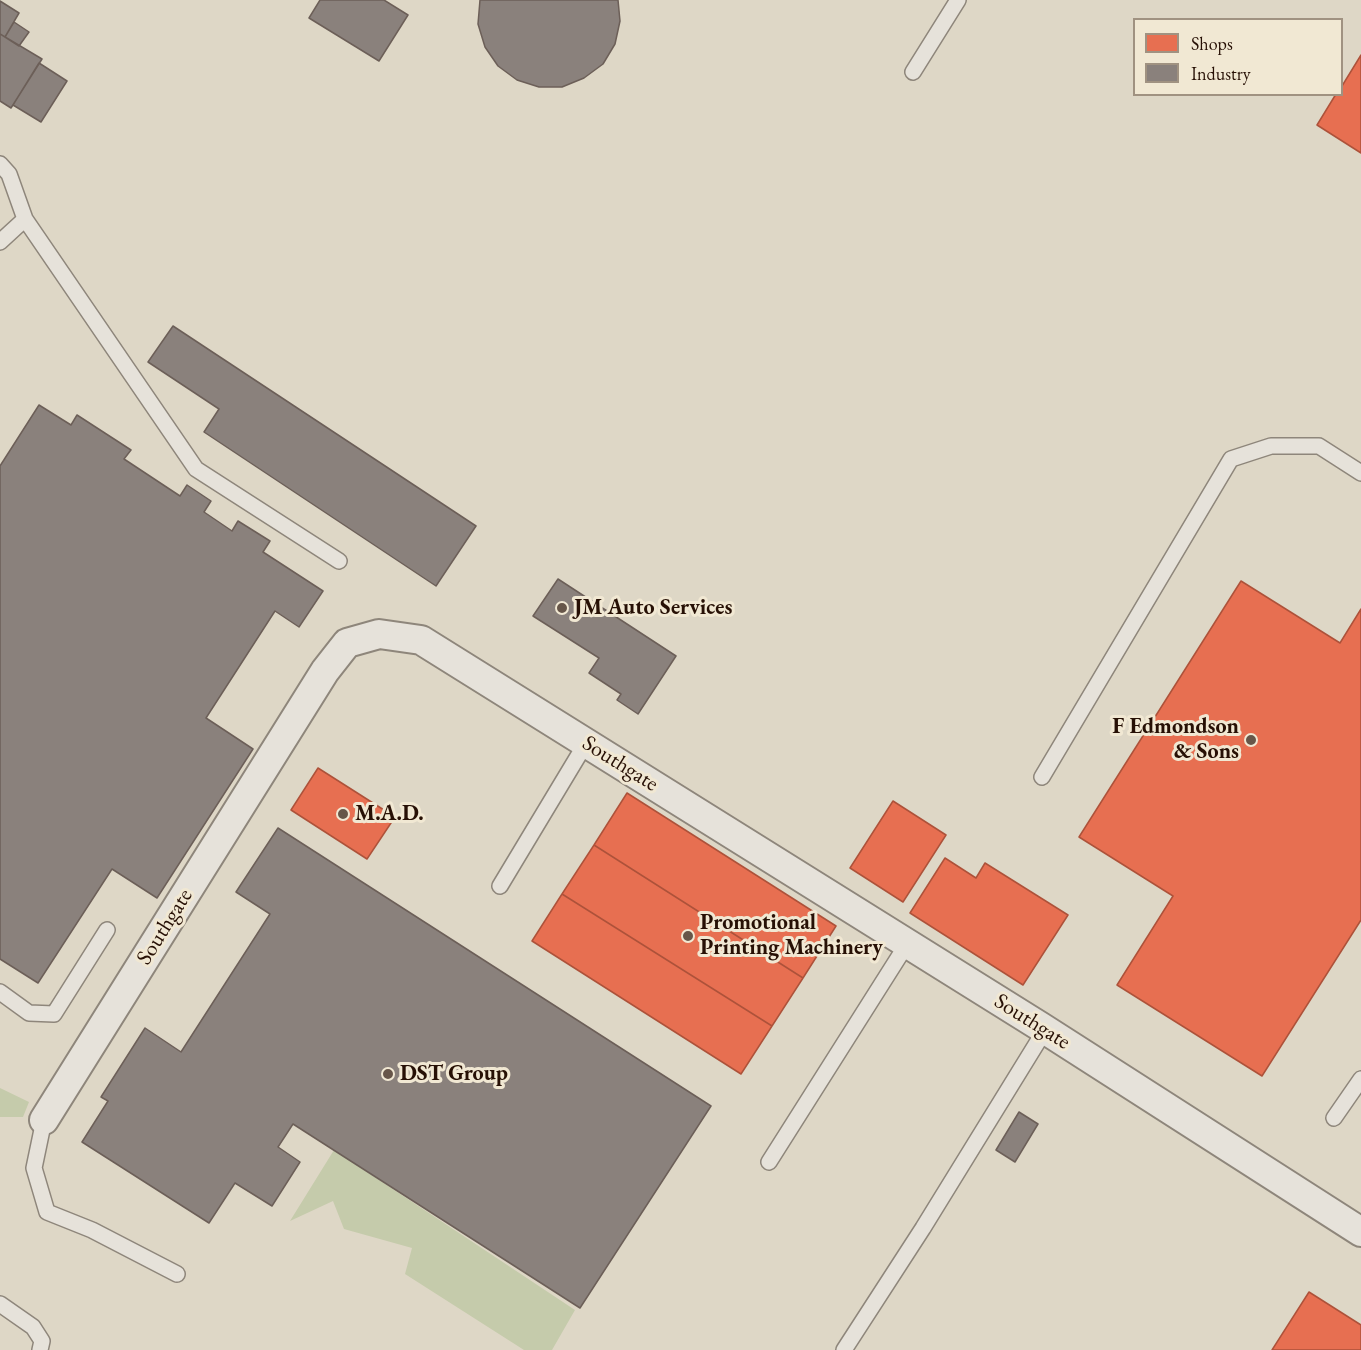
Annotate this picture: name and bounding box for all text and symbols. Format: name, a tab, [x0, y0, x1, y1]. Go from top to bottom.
legend	[1133, 18, 1343, 96]
text: Shops	[1191, 32, 1233, 55]
text: Industry	[1191, 62, 1251, 85]
place label: JM Auto Services	[574, 595, 732, 621]
marker: JM Auto Services	[555, 601, 569, 615]
place label: F Edmondson & Sons	[1112, 714, 1239, 766]
street label: Southgate	[577, 730, 663, 798]
marker: F Edmondson & Sons	[1244, 733, 1258, 747]
place label: M.A.D.	[355, 801, 424, 827]
marker: M.A.D.	[336, 807, 350, 821]
street label: Southgate	[131, 884, 199, 970]
place label: Promotional Printing Machinery	[700, 910, 883, 962]
marker: Promotional Printing Machinery	[681, 929, 695, 943]
street label: Southgate	[989, 988, 1075, 1056]
place label: DST Group	[400, 1061, 508, 1087]
marker: DST Group	[381, 1067, 395, 1081]

